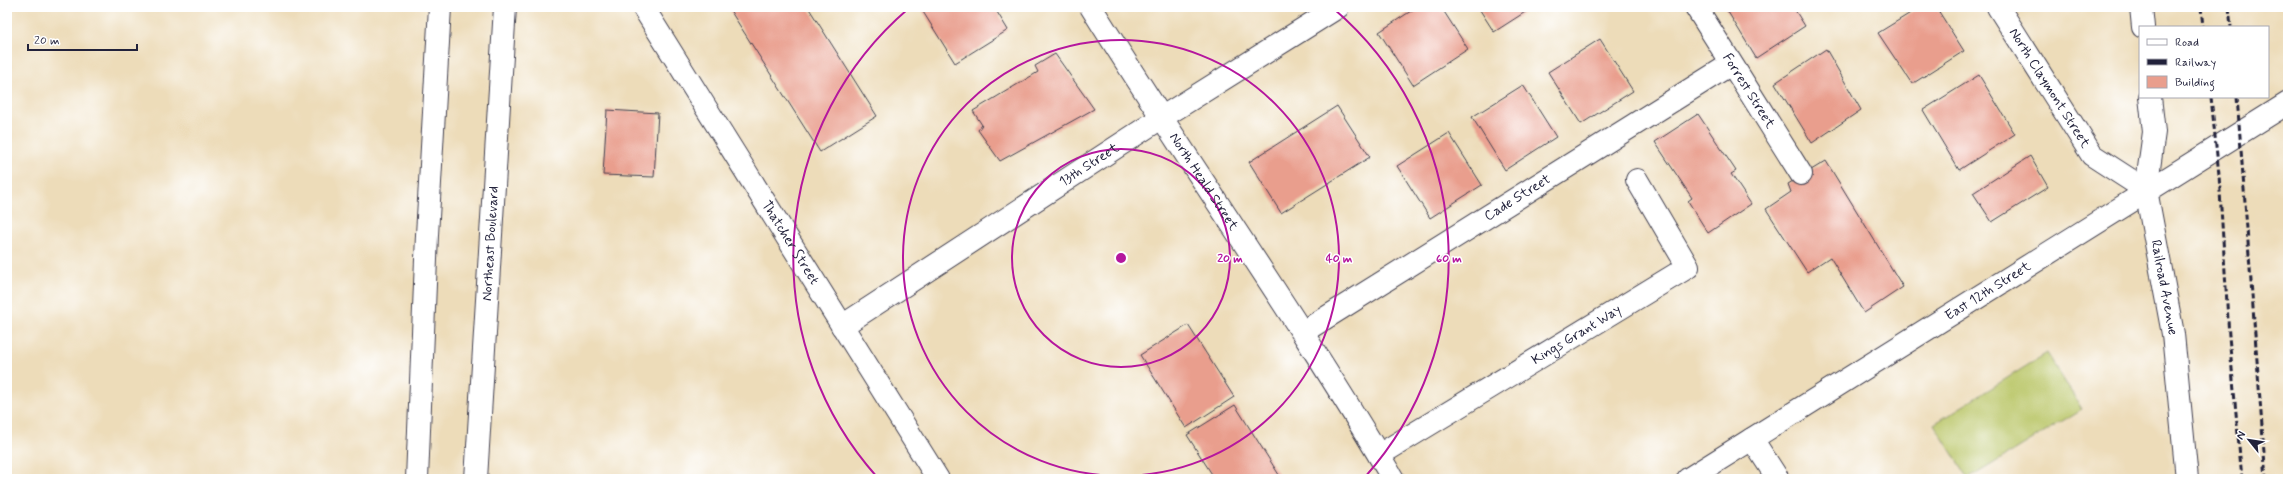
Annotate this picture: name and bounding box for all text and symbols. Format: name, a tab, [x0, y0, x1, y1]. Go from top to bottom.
street label: North Claymont Street	[2005, 25, 2095, 152]
scale bar	[28, 26, 137, 52]
legend	[2139, 26, 2269, 98]
text: 20 m	[34, 33, 60, 49]
text: Road	[2175, 35, 2199, 51]
street label: Forrest Street	[1718, 50, 1780, 133]
text: Railway	[2175, 55, 2217, 71]
text: Building	[2175, 75, 2215, 92]
street label: North Heald Street	[1165, 129, 1243, 235]
street label: 13th Street	[1056, 138, 1123, 191]
street label: Cade Street	[1481, 170, 1554, 225]
street label: Northeast Boulevard	[478, 185, 503, 302]
street label: Thatcher Street	[757, 197, 823, 288]
street label: Railroad Avenue	[2147, 238, 2182, 337]
centre of rings	[1114, 251, 1128, 265]
text: 20 m	[1217, 251, 1243, 267]
text: 40 m	[1326, 251, 1353, 267]
text: 60 m	[1436, 251, 1462, 267]
street label: East 12th Street	[1942, 257, 2035, 325]
street label: Kings Grant Way	[1528, 301, 1625, 369]
north arrow	[2229, 420, 2269, 460]
text: N	[2233, 429, 2249, 442]

